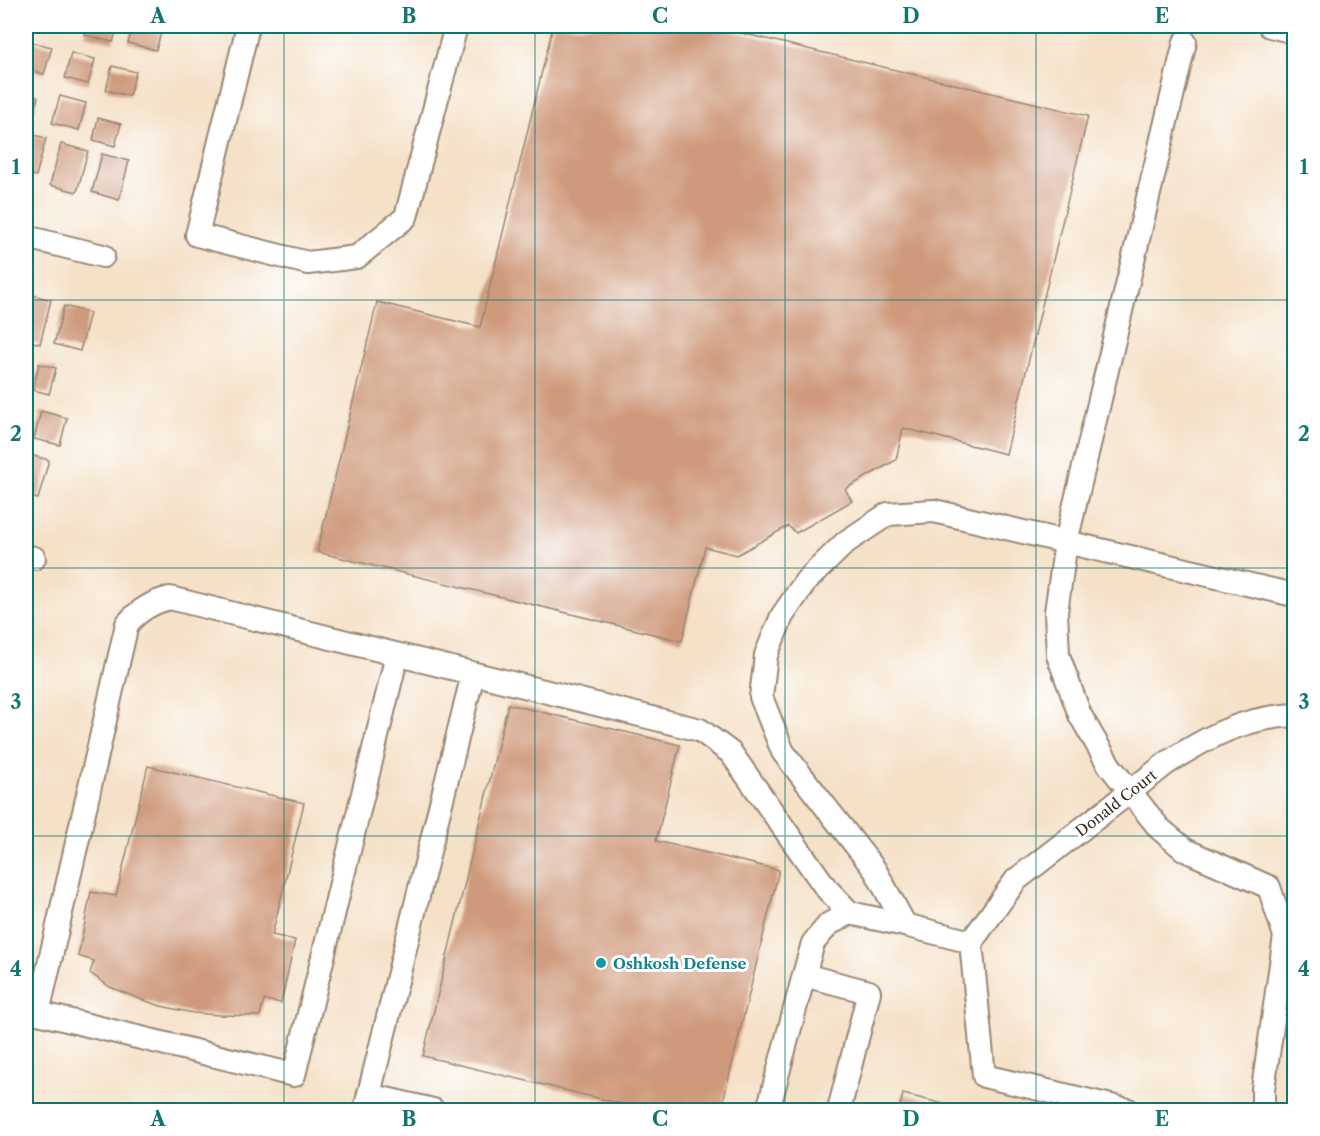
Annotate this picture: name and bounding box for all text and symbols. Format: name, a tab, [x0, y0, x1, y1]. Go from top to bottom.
text: A	[149, 4, 166, 28]
text: B	[402, 4, 417, 28]
text: C	[652, 4, 668, 28]
text: D	[902, 4, 920, 28]
text: E	[1155, 4, 1169, 28]
text: 1	[12, 155, 21, 179]
text: 1	[1300, 155, 1309, 179]
text: 2	[10, 422, 22, 446]
text: 2	[1298, 422, 1310, 446]
text: 3	[10, 690, 22, 714]
text: 3	[1298, 690, 1310, 714]
street label: Donald Court	[1072, 765, 1161, 841]
place label: Oshkosh Defense	[613, 954, 746, 973]
marker: Oshkosh Defense	[594, 956, 608, 970]
text: 4	[10, 957, 22, 981]
text: 4	[1298, 957, 1310, 981]
text: A	[149, 1107, 166, 1131]
text: B	[402, 1107, 417, 1131]
text: C	[652, 1107, 668, 1131]
text: D	[902, 1107, 920, 1131]
text: E	[1155, 1107, 1169, 1131]

